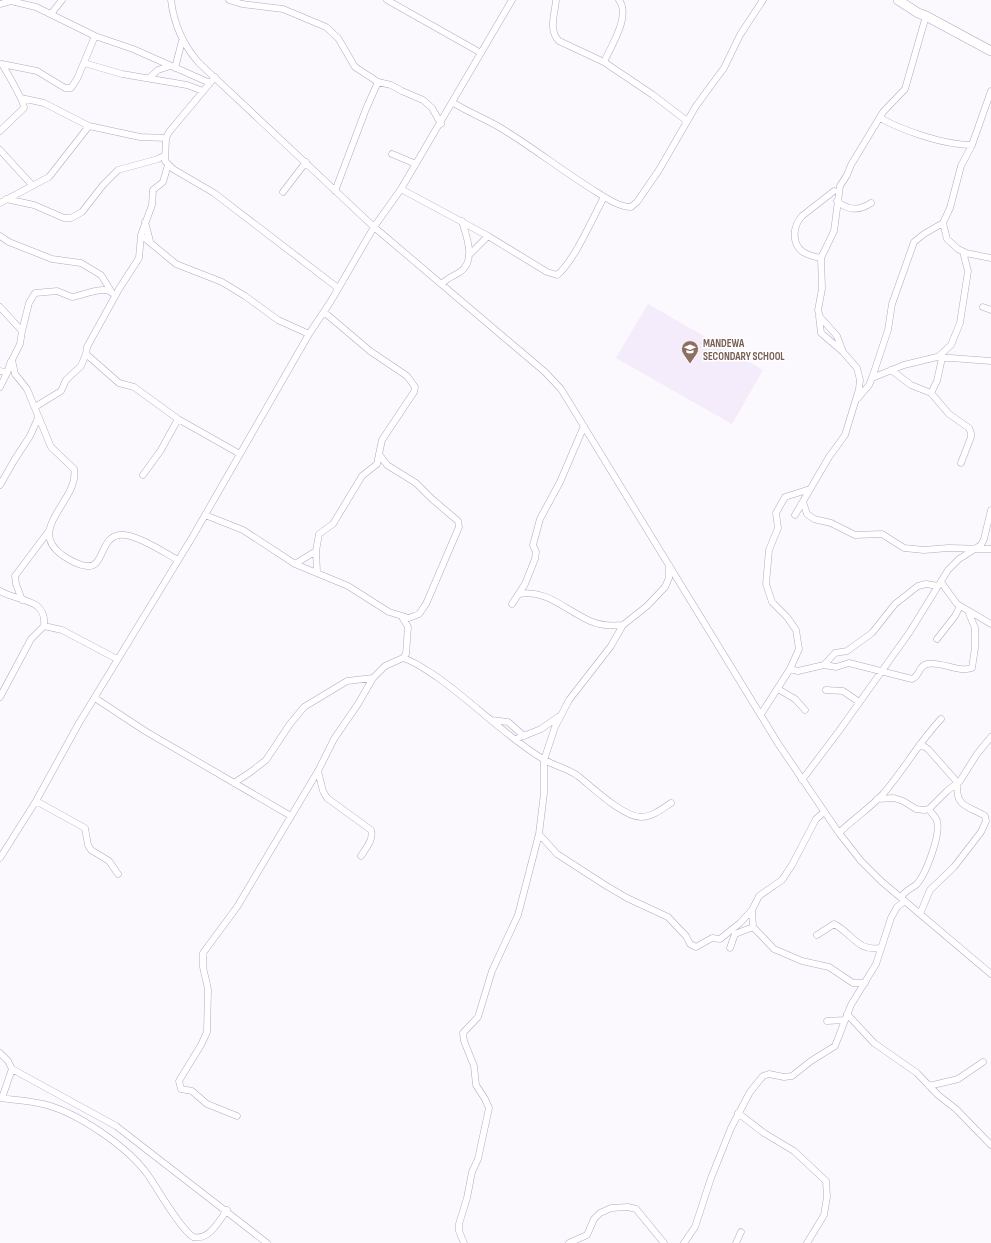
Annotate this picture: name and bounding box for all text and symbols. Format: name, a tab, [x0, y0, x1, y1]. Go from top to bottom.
place label: MANDEWA SECONDARY SCHOOL	[703, 337, 785, 363]
school or university icon: MANDEWA SECONDARY SCHOOL	[680, 339, 700, 364]

